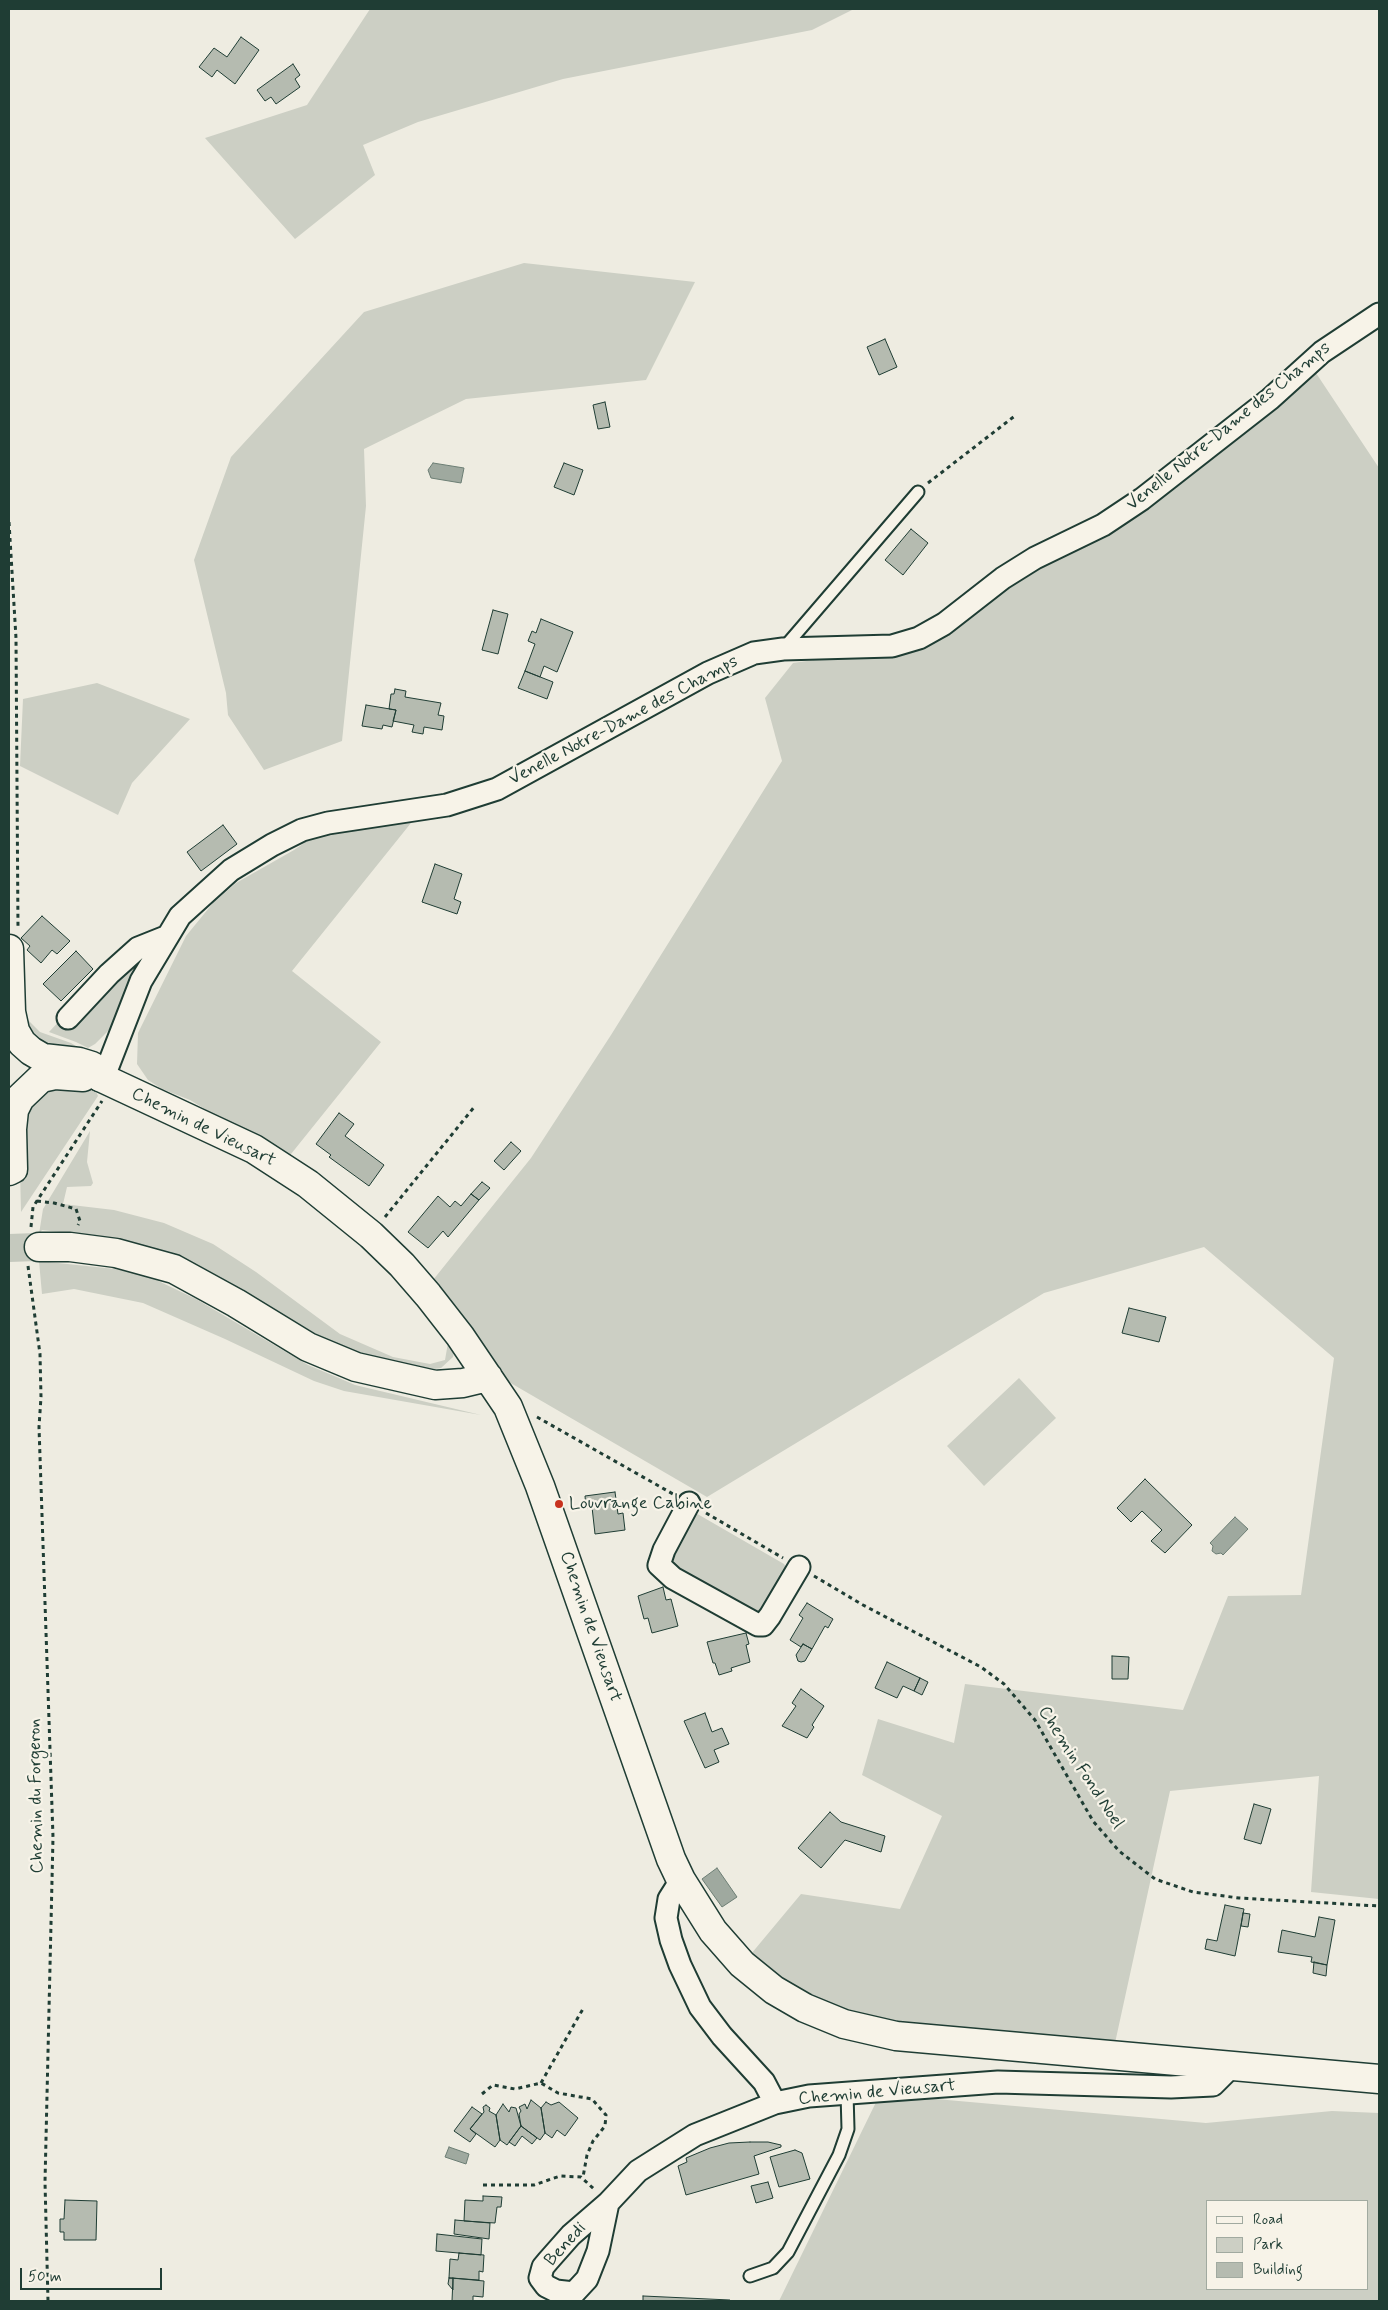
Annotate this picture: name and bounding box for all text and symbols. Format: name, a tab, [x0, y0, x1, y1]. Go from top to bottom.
street label: Venelle Notre-Dame des Champs	[1123, 338, 1335, 516]
street label: Venelle Notre-Dame des Champs	[506, 651, 742, 791]
street label: Chemin de Vieusart	[127, 1084, 279, 1172]
place label: Louvrange Cabine	[569, 1493, 712, 1515]
marker: Louvrange Cabine	[553, 1498, 565, 1510]
street label: Chemin de Vieusart	[554, 1549, 626, 1705]
street label: Chemin Fond Noel	[1032, 1703, 1128, 1833]
street label: Chemin du Forgeron	[25, 1718, 49, 1874]
street label: Chemin de Vieusart	[797, 2075, 957, 2111]
legend	[1206, 2200, 1368, 2290]
text: Road	[1253, 2210, 1283, 2230]
street label: Benedi	[541, 2218, 591, 2272]
text: Park	[1253, 2235, 1283, 2255]
scale bar	[22, 2258, 165, 2290]
text: Building	[1253, 2260, 1303, 2280]
text: 50 m	[28, 2267, 62, 2287]

